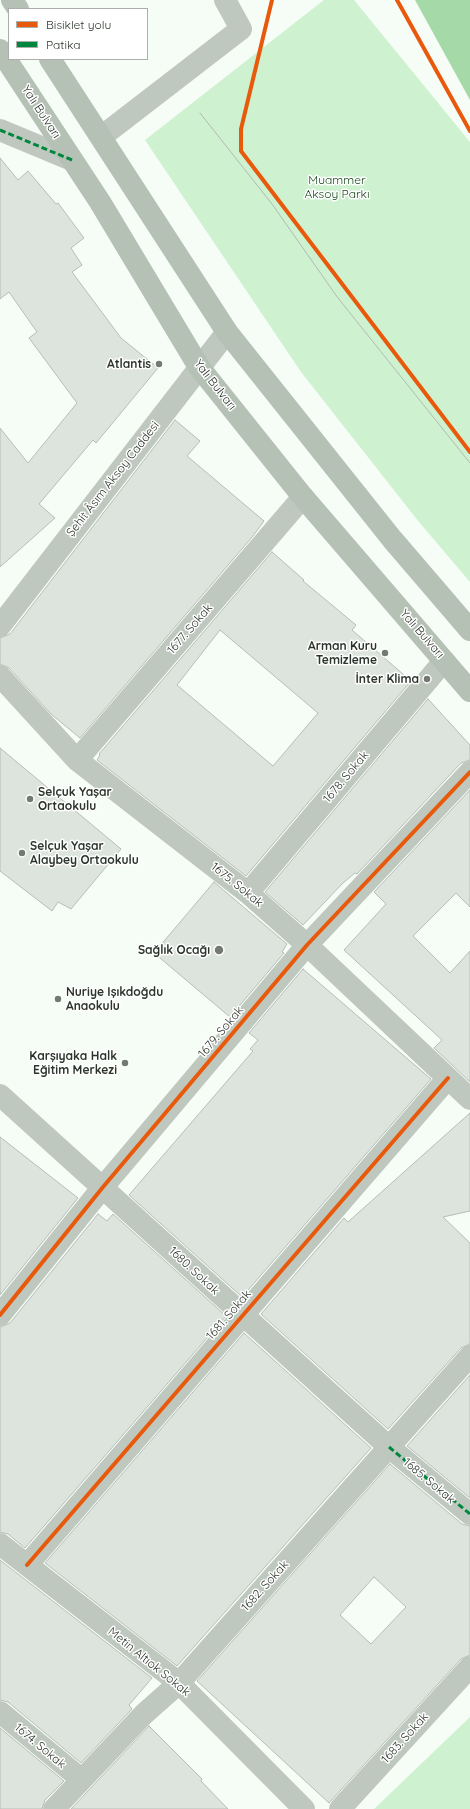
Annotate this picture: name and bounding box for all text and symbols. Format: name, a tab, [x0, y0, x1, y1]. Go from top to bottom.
legend	[8, 8, 148, 60]
text: Bisiklet yolu	[46, 17, 111, 32]
text: Patika	[46, 37, 81, 52]
street label: Yalı Bulvarı	[19, 83, 63, 141]
park label: Muammer Aksoy Parkı	[304, 173, 370, 201]
place label: Atlantis	[107, 357, 151, 371]
street label: Yalı Bulvarı	[191, 357, 239, 413]
marker: Atlantis	[154, 359, 164, 369]
street label: Şehit Âsım Aksoy Caddesi	[64, 419, 162, 539]
street label: 1677. Sokak	[164, 601, 216, 657]
street label: Yalı Bulvarı	[397, 607, 447, 661]
place label: Arman Kuru Temizleme	[308, 639, 377, 667]
marker: Arman Kuru Temizleme	[380, 648, 390, 658]
place label: İnter Klima	[356, 672, 419, 686]
marker: İnter Klima	[422, 674, 432, 684]
street label: 1678. Sokak	[320, 748, 372, 806]
place label: Selçuk Yaşar Ortaokulu	[38, 785, 112, 813]
marker: Selçuk Yaşar Ortaokulu	[25, 794, 35, 804]
place label: Selçuk Yaşar Alaybey Ortaokulu	[30, 839, 139, 867]
marker: Selçuk Yaşar Alaybey Ortaokulu	[17, 848, 27, 858]
street label: 1675. Sokak	[208, 860, 266, 910]
place label: Sağlık Ocağı	[138, 943, 210, 957]
marker: Sağlık Ocağı	[213, 944, 225, 956]
place label: Nuriye Işıkdoğdu Anaokulu	[66, 985, 163, 1013]
marker: Nuriye Işıkdoğdu Anaokulu	[53, 994, 63, 1004]
street label: 1679. Sokak	[195, 1003, 247, 1061]
place label: Karşıyaka Halk Eğitim Merkezi	[29, 1049, 117, 1077]
marker: Karşıyaka Halk Eğitim Merkezi	[120, 1058, 130, 1068]
street label: 1680. Sokak	[166, 1244, 222, 1298]
street label: 1681. Sokak	[203, 1287, 255, 1343]
street label: 1685. Sokak	[400, 1455, 458, 1507]
street label: 1682. Sokak	[238, 1558, 292, 1614]
street label: Metin Altıok Sokak	[105, 1624, 193, 1700]
street label: 1683. Sokak	[379, 1710, 431, 1766]
street label: 1674. Sokak	[11, 1720, 69, 1772]

